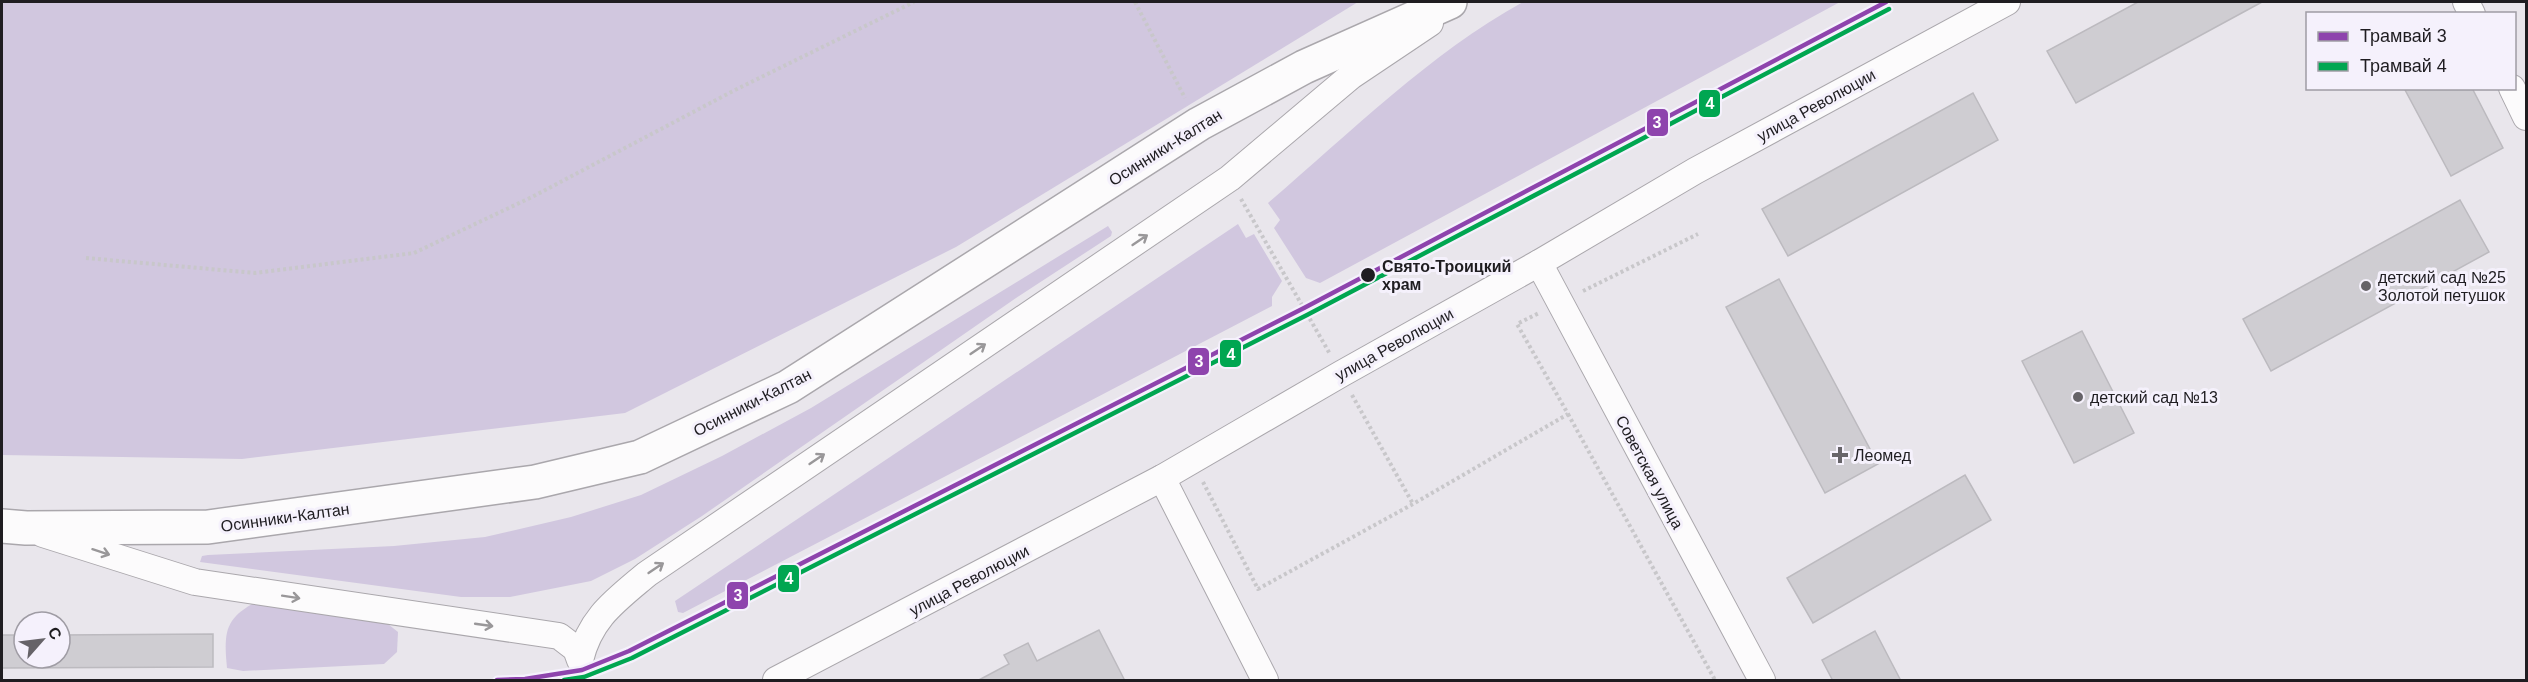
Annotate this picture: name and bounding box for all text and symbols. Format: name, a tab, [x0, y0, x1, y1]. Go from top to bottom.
legend	[2306, 12, 2516, 90]
text: Трамвай 3	[2360, 26, 2447, 46]
text: Трамвай 4	[2360, 56, 2447, 76]
street label: улица Революции	[1754, 66, 1878, 145]
line badge: 4	[1698, 89, 1721, 118]
text: 4	[1706, 95, 1715, 112]
street label: Осинники-Калтан	[1106, 106, 1225, 189]
line badge: 3	[1646, 108, 1669, 137]
text: 3	[1653, 114, 1662, 131]
one-way arrow	[1131, 234, 1147, 246]
place label: Свято-Троицкий храм	[1382, 258, 1511, 293]
marker: Свято-Троицкий храм	[1359, 266, 1377, 284]
place label: детский сад №25 Золотой петушок	[2378, 269, 2506, 304]
marker: детский сад №25 Золотой петушок	[2359, 279, 2373, 293]
street label: улица Революции	[1332, 305, 1456, 384]
line badge: 4	[1219, 339, 1242, 368]
one-way arrow	[970, 343, 986, 355]
text: 4	[1227, 346, 1236, 363]
line badge: 3	[1187, 347, 1210, 376]
text: 3	[1195, 353, 1204, 370]
street label: Осинники-Калтан	[691, 365, 814, 439]
place label: детский сад №13	[2090, 389, 2218, 406]
marker: детский сад №13	[2071, 390, 2085, 404]
street label: Советская улица	[1613, 413, 1687, 532]
marker: Леомед	[1831, 446, 1849, 464]
place label: Леомед	[1854, 447, 1912, 464]
one-way arrow	[808, 453, 825, 465]
street label: Осинники-Калтан	[220, 500, 350, 535]
street label: улица Революции	[907, 542, 1032, 619]
one-way arrow	[91, 548, 110, 559]
one-way arrow	[647, 562, 663, 574]
line badge: 4	[777, 564, 800, 593]
text: 4	[785, 570, 794, 587]
line badge: 3	[726, 581, 749, 610]
text: 3	[734, 587, 743, 604]
one-way arrow	[280, 591, 300, 602]
north arrow	[12, 610, 72, 670]
one-way arrow	[473, 620, 493, 631]
text: С	[45, 624, 65, 643]

